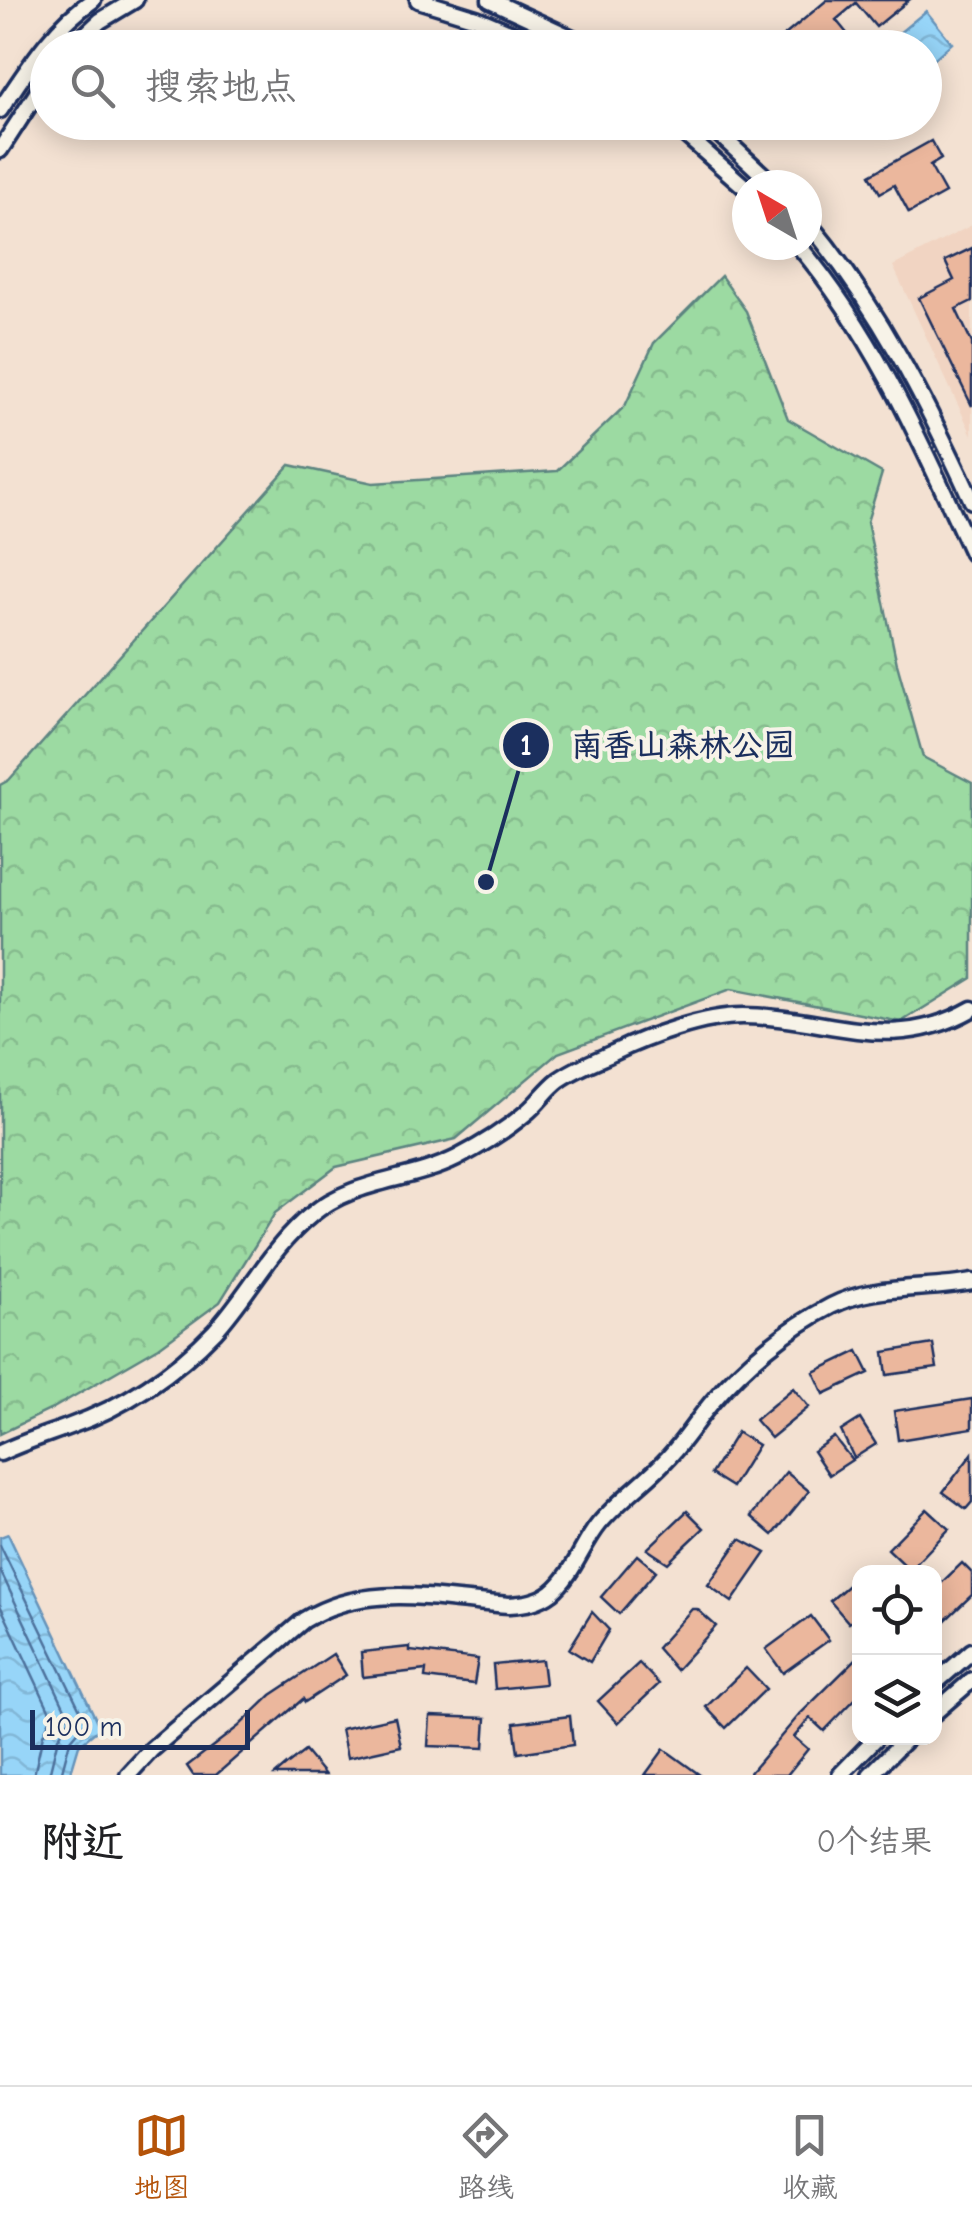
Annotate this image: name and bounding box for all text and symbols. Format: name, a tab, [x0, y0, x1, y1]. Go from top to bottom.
search box	[30, 30, 942, 140]
icon: search	[65, 58, 120, 113]
text: 搜索地点	[145, 65, 297, 109]
north arrow	[732, 170, 822, 260]
callout: 南香山森林公园	[501, 714, 815, 776]
text: 南香山森林公园	[571, 727, 795, 764]
text: 1	[520, 728, 532, 763]
map controls	[852, 1565, 942, 1745]
button: locate	[852, 1565, 942, 1655]
button: layers	[852, 1655, 942, 1745]
scale bar	[30, 1705, 250, 1750]
text: 100 m	[45, 1711, 123, 1743]
text: 附近	[40, 1818, 124, 1867]
text: 0个结果	[817, 1823, 932, 1860]
tab: 地图	[134, 2108, 190, 2205]
tab: 路线	[458, 2108, 514, 2205]
tab: 收藏	[782, 2108, 838, 2205]

